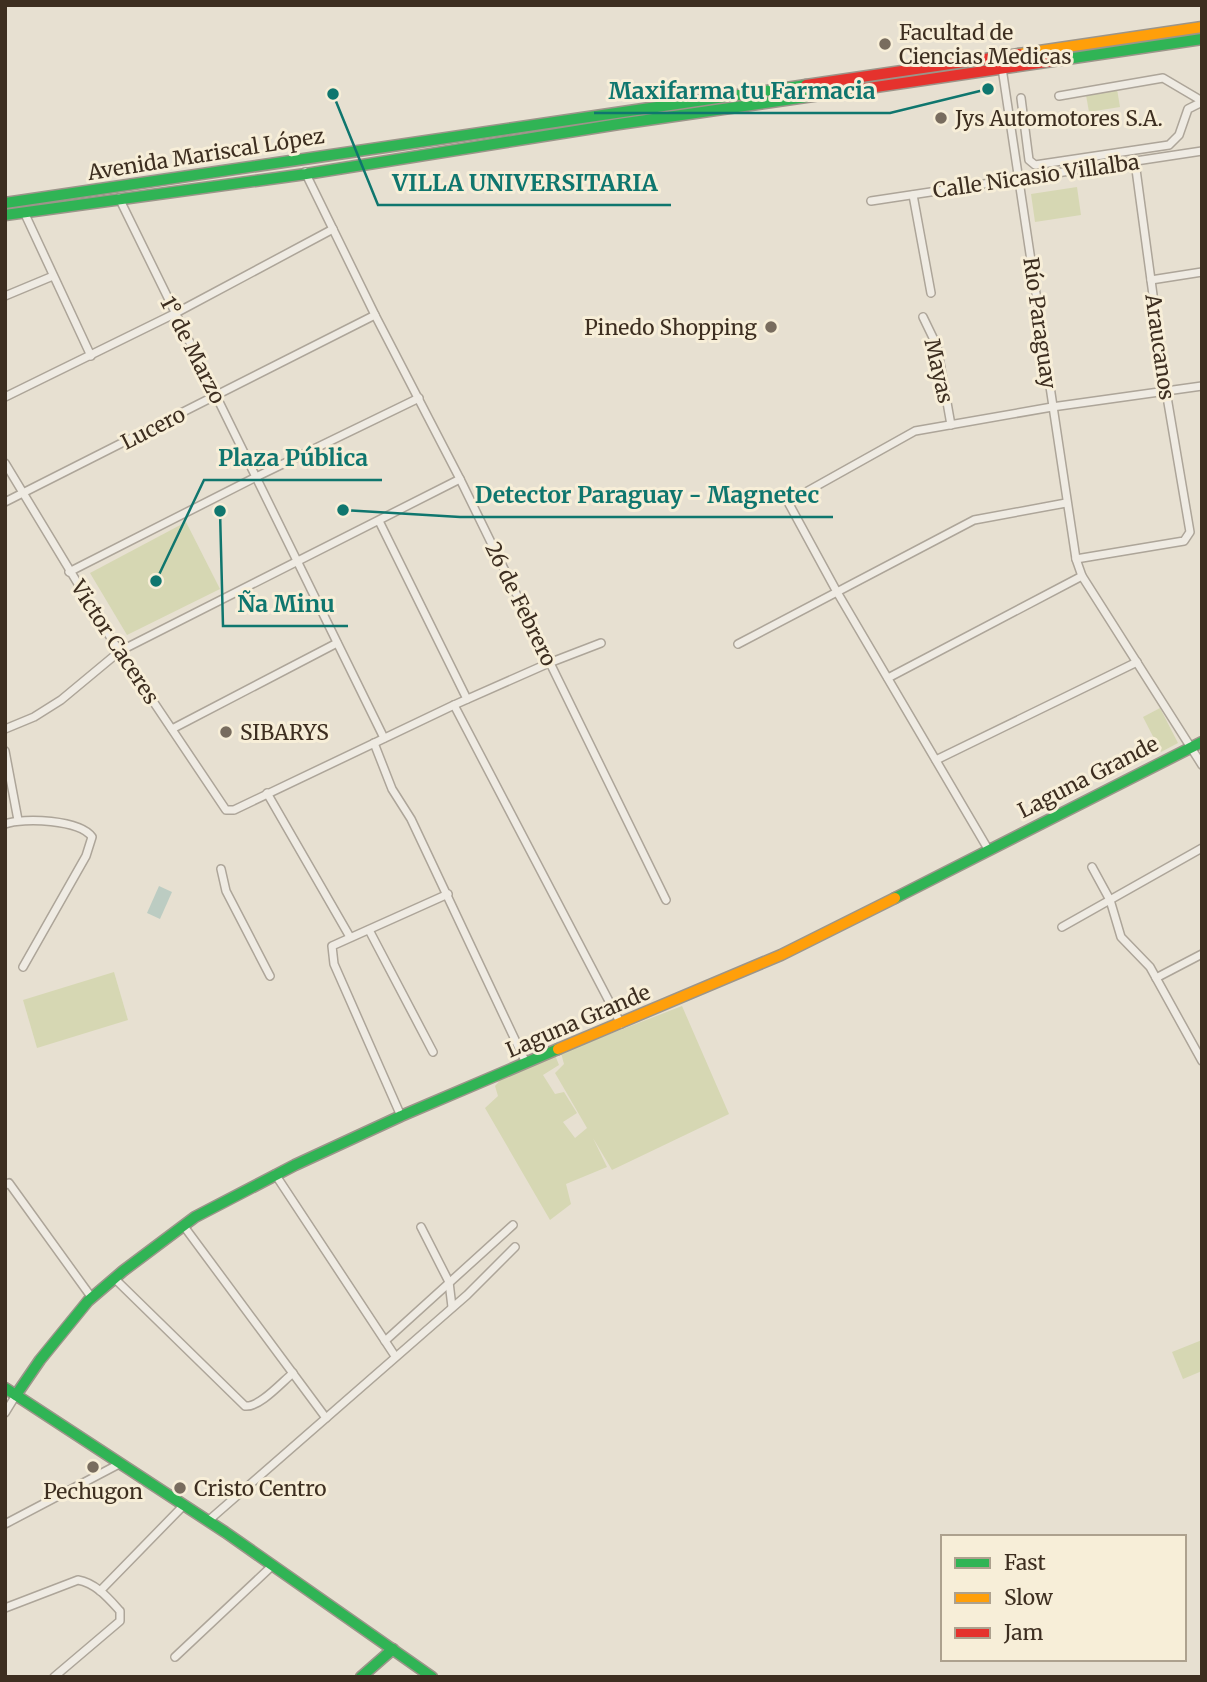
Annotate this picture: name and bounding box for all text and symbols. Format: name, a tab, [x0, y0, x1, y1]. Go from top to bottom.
place label: Facultad de Ciencias Medicas	[899, 19, 1072, 70]
marker: Facultad de Ciencias Medicas	[877, 36, 893, 52]
callout: Maxifarma tu Farmacia	[594, 69, 890, 113]
text: Maxifarma tu Farmacia	[608, 76, 876, 105]
place label: Jys Automotores S.A.	[954, 105, 1163, 132]
marker: Jys Automotores S.A.	[933, 110, 949, 126]
street label: Avenida Mariscal López	[85, 122, 326, 186]
street label: Calle Nicasio Villalba	[931, 148, 1141, 204]
callout: VILLA UNIVERSITARIA	[378, 161, 671, 205]
text: VILLA UNIVERSITARIA	[391, 168, 658, 197]
street label: Río Paraguay	[1017, 256, 1063, 391]
street label: Araucanos	[1139, 291, 1181, 402]
street label: 1° de Marzo	[155, 292, 231, 408]
place label: Pinedo Shopping	[584, 314, 757, 341]
marker: Pinedo Shopping	[763, 319, 779, 335]
street label: Mayas	[918, 336, 960, 406]
street label: Lucero	[116, 400, 190, 456]
callout: Plaza Pública	[204, 436, 382, 480]
text: Plaza Pública	[218, 443, 368, 472]
callout: Detector Paraguay - Magnetec	[460, 473, 833, 517]
text: Detector Paraguay - Magnetec	[475, 480, 820, 509]
street label: 26 de Febrero	[479, 537, 563, 671]
street label: Victor Caceres	[64, 574, 165, 709]
callout: Ña Minu	[223, 582, 348, 626]
text: Ña Minu	[237, 589, 335, 618]
place label: SIBARYS	[240, 719, 329, 746]
marker: SIBARYS	[218, 724, 234, 740]
street label: Laguna Grande	[1013, 730, 1163, 824]
street label: Laguna Grande	[502, 978, 654, 1064]
marker: Pechugon	[85, 1459, 101, 1475]
place label: Cristo Centro	[194, 1475, 326, 1502]
place label: Pechugon	[43, 1478, 143, 1505]
marker: Cristo Centro	[172, 1480, 188, 1496]
legend	[941, 1535, 1186, 1661]
text: Fast	[1004, 1549, 1046, 1576]
text: Slow	[1004, 1584, 1053, 1611]
text: Jam	[1003, 1619, 1043, 1646]

